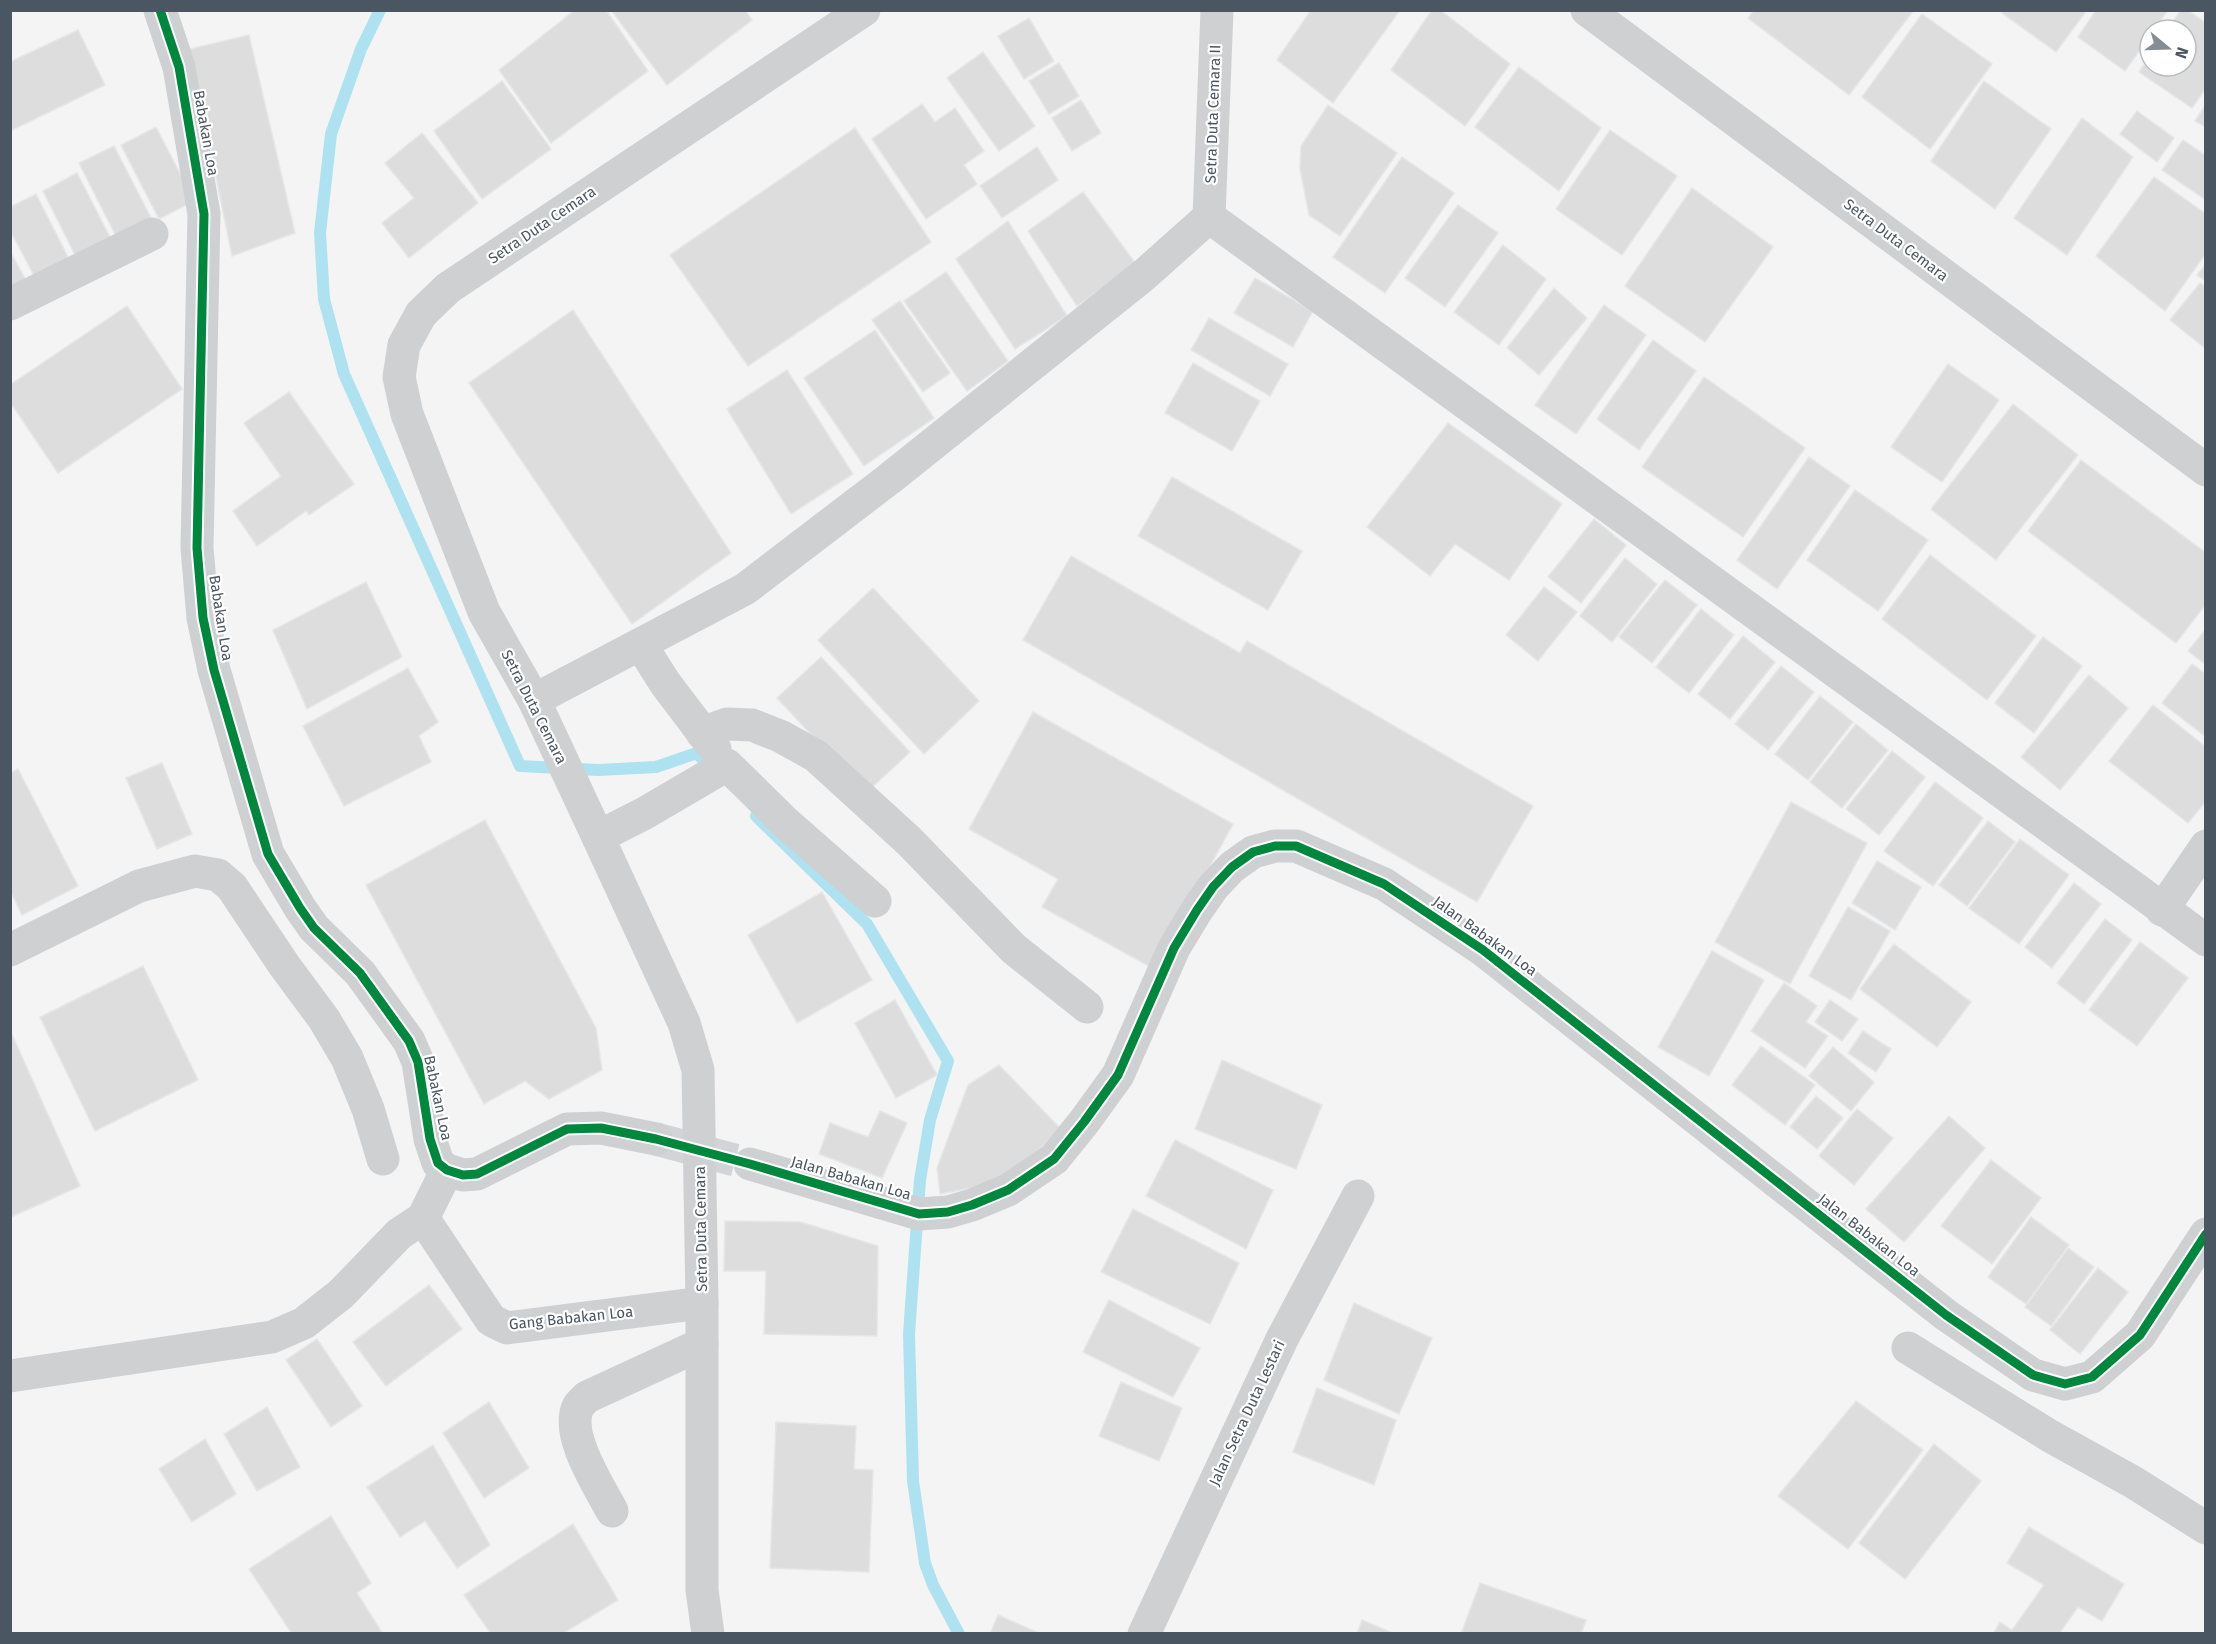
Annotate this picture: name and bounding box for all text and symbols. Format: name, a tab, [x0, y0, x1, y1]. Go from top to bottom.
north arrow	[2138, 18, 2198, 78]
street label: Setra Duta Cemara II	[1202, 44, 1224, 184]
text: N	[2171, 45, 2192, 61]
street label: Babakan Loa	[190, 89, 222, 177]
street label: Setra Duta Cemara	[485, 182, 599, 268]
street label: Setra Duta Cemara	[1840, 195, 1952, 285]
street label: Babakan Loa	[205, 574, 237, 662]
street label: Setra Duta Cemara	[497, 647, 571, 767]
street label: Jalan Babakan Loa	[1429, 892, 1541, 980]
street label: Babakan Loa	[420, 1054, 456, 1142]
street label: Jalan Babakan Loa	[789, 1152, 913, 1204]
street label: Setra Duta Cemara	[691, 1166, 711, 1292]
street label: Jalan Babakan Loa	[1814, 1190, 1924, 1280]
street label: Gang Babakan Loa	[508, 1303, 634, 1333]
street label: Jalan Setra Duta Lestari	[1205, 1337, 1289, 1489]

